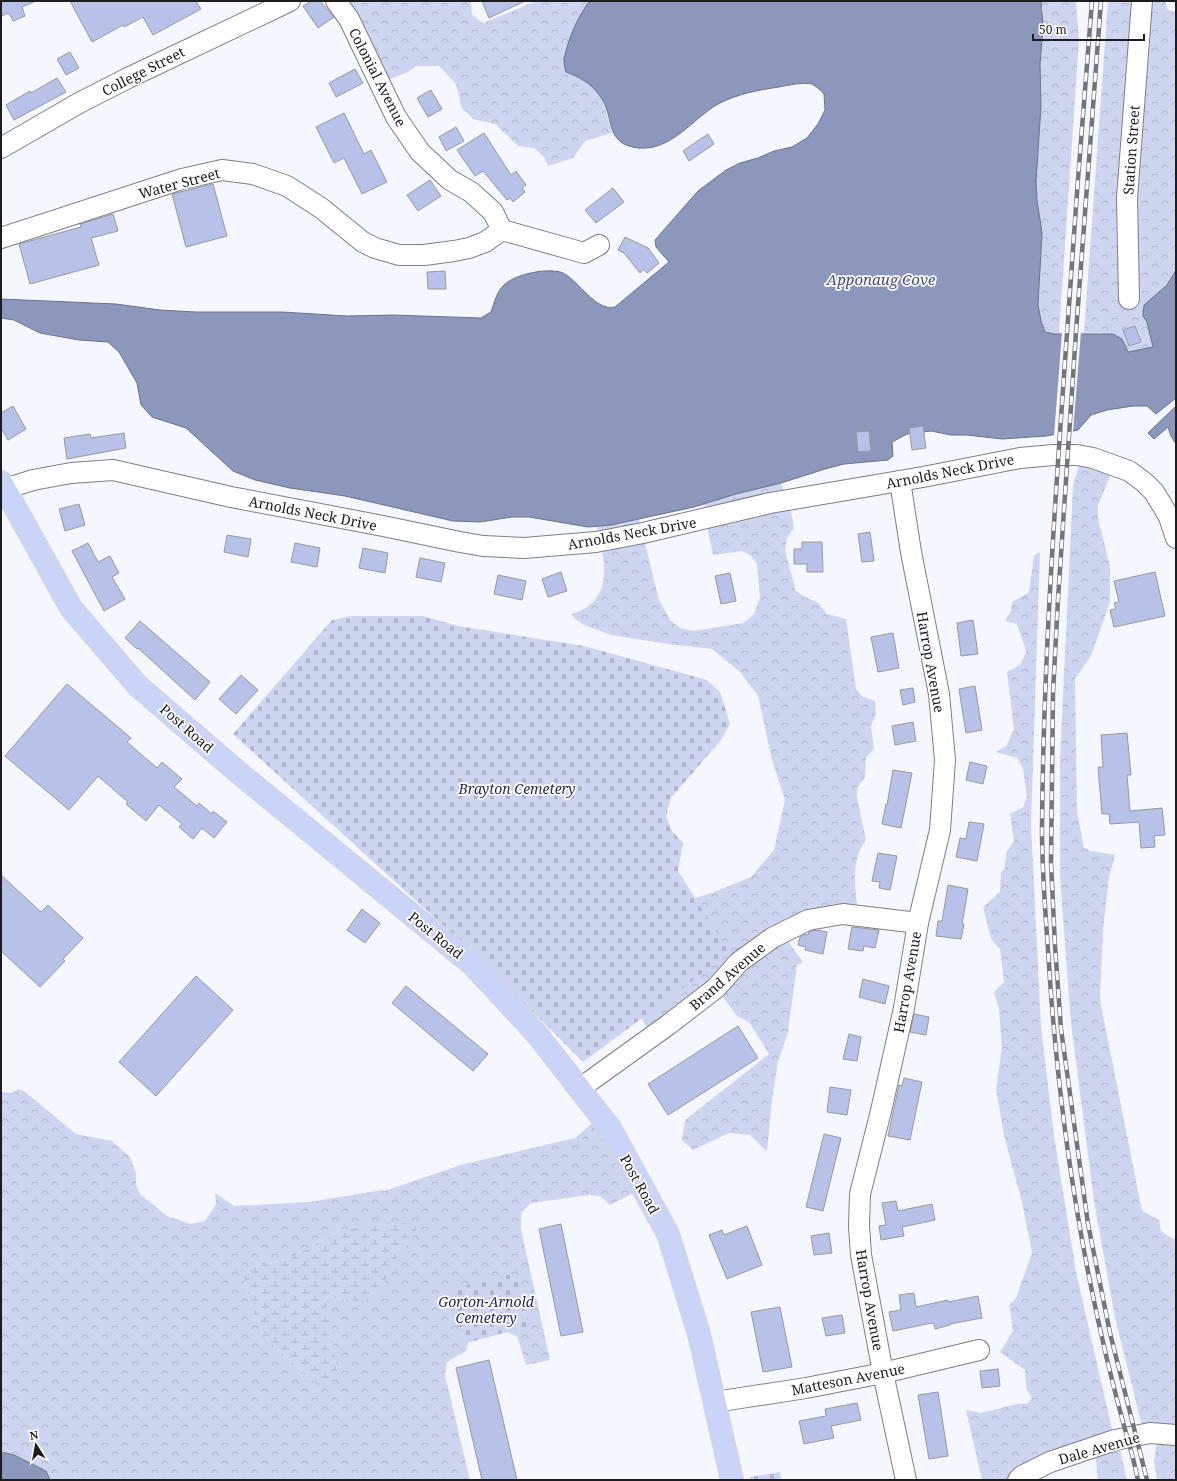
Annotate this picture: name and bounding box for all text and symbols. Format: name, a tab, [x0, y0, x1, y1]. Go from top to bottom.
scale bar	[1033, 16, 1144, 42]
text: 50 m	[1039, 21, 1067, 38]
street label: Colonial Avenue	[345, 24, 411, 130]
street label: College Street	[98, 42, 188, 100]
street label: Station Street	[1118, 105, 1144, 195]
street label: Water Street	[136, 163, 222, 203]
water label: Apponaug Cove	[826, 269, 936, 289]
street label: Arnolds Neck Drive	[884, 449, 1016, 493]
street label: Arnolds Neck Drive	[247, 491, 379, 535]
street label: Arnolds Neck Drive	[566, 512, 698, 554]
street label: Harrop Avenue	[913, 610, 949, 714]
street label: Post Road	[156, 699, 218, 757]
park label: Brayton Cemetery	[458, 779, 575, 798]
street label: Post Road	[405, 907, 468, 963]
street label: Harrop Avenue	[889, 930, 925, 1034]
street label: Brand Avenue	[685, 938, 769, 1014]
street label: Post Road	[616, 1151, 664, 1217]
street label: Harrop Avenue	[852, 1248, 888, 1352]
park label: Gorton-Arnold Cemetery	[438, 1292, 535, 1327]
street label: Matteson Avenue	[790, 1359, 906, 1399]
north arrow	[16, 1425, 56, 1465]
text: N	[28, 1426, 40, 1443]
street label: Dale Avenue	[1056, 1427, 1142, 1469]

